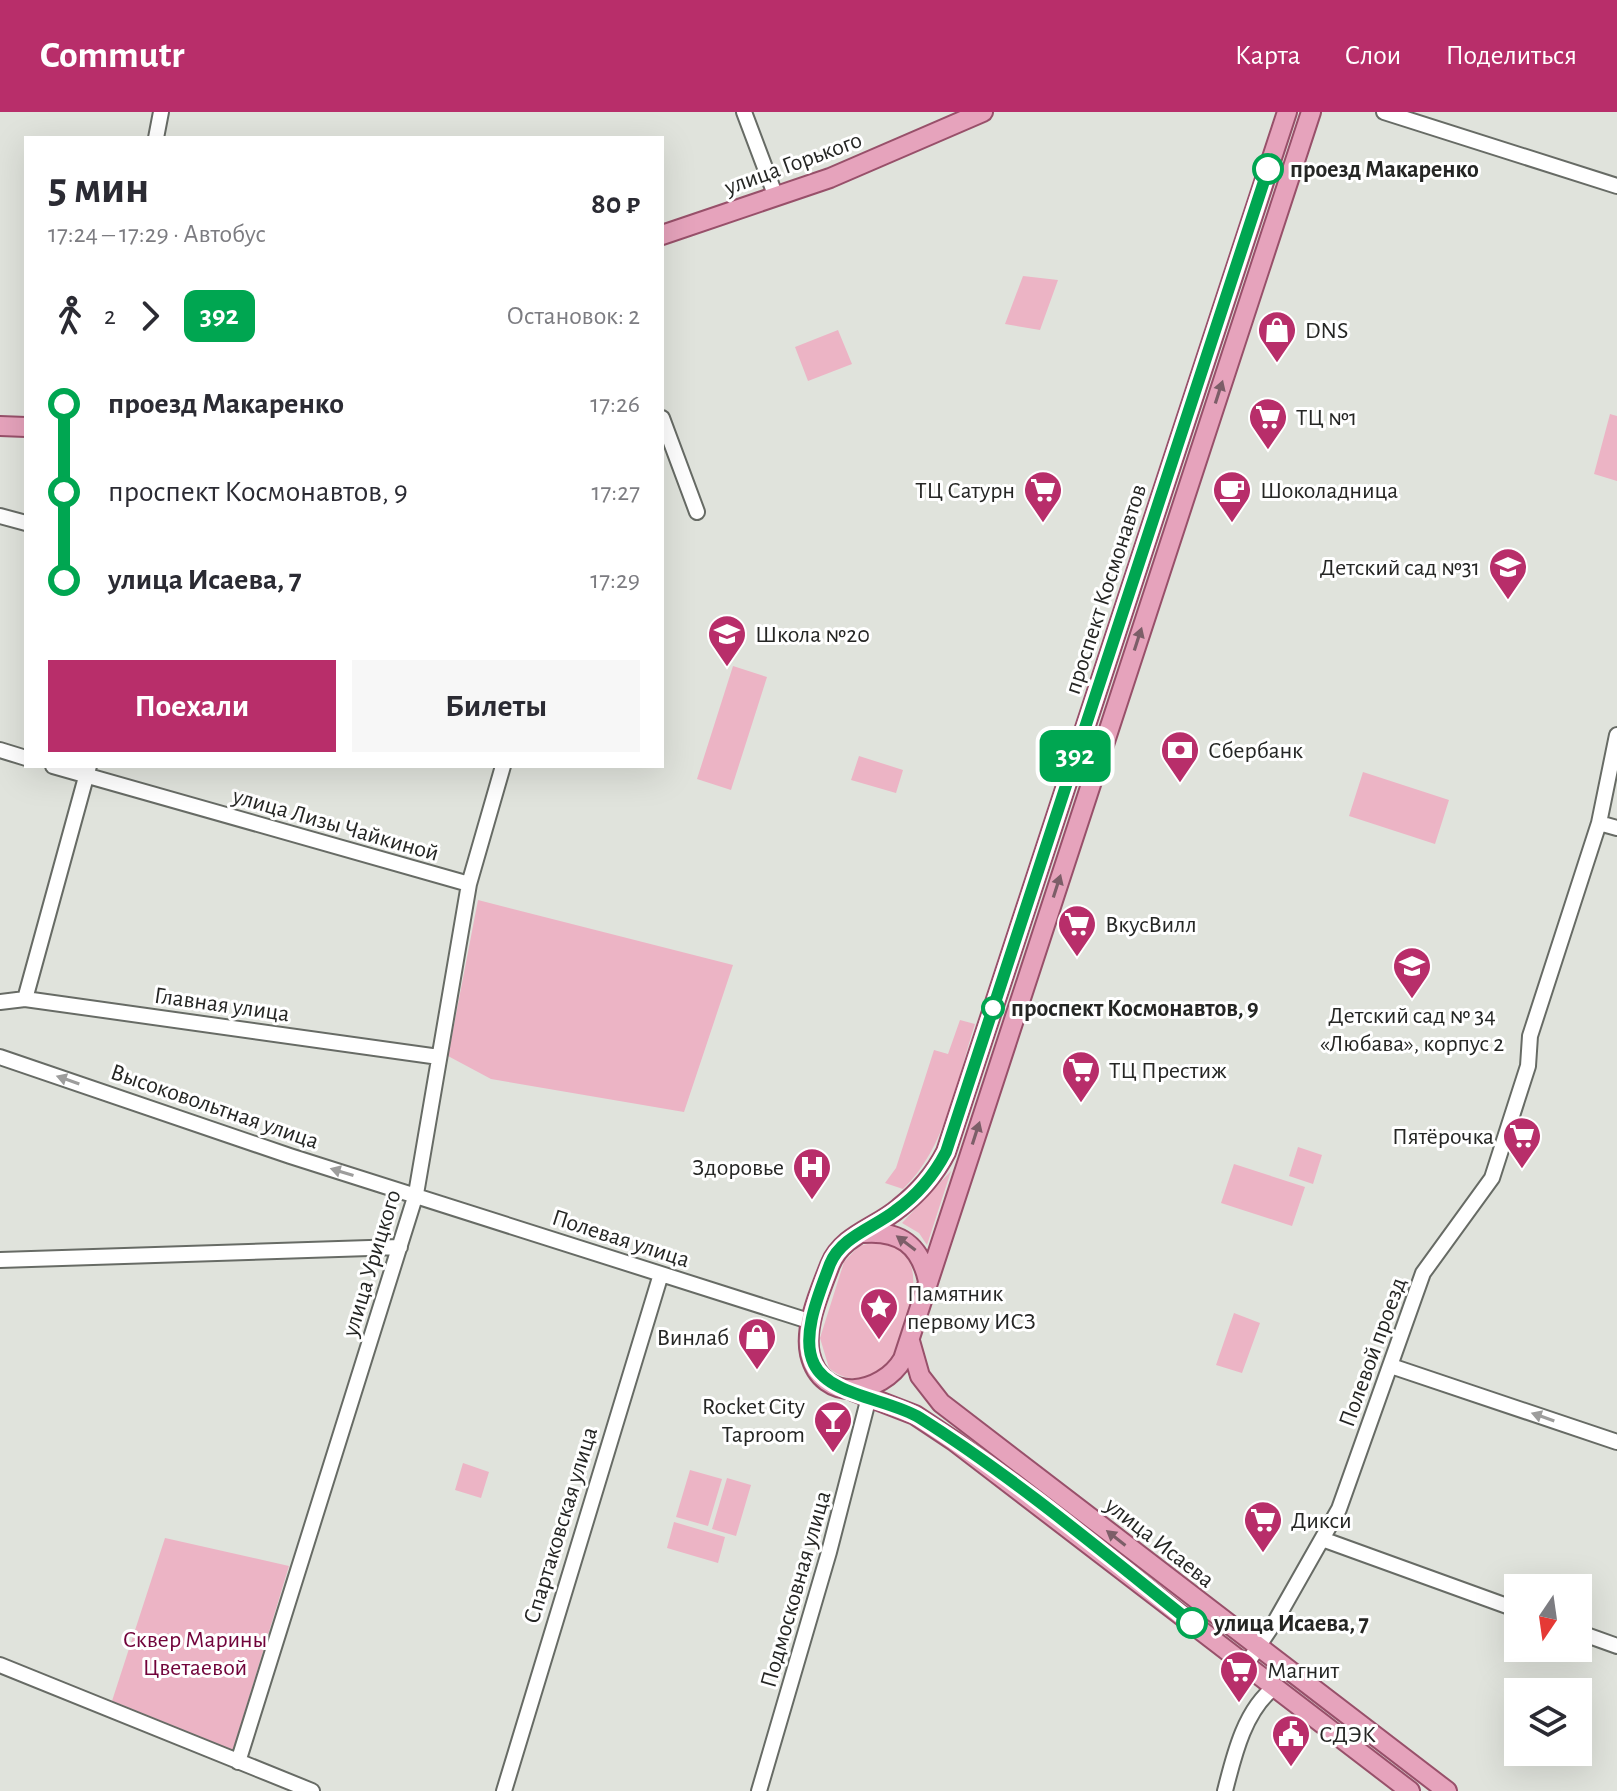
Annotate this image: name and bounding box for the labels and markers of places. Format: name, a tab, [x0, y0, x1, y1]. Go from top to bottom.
marker: проезд Макаренко	[1253, 154, 1283, 184]
place label: проезд Макаренко	[1290, 158, 1479, 182]
shop icon: DNS	[1256, 309, 1298, 364]
place label: DNS	[1305, 319, 1348, 343]
supermarket icon: ТЦ №1	[1247, 396, 1289, 451]
place label: ТЦ №1	[1296, 406, 1357, 430]
supermarket icon: ТЦ Сатурн	[1022, 469, 1064, 524]
cafe icon: Шоколадница	[1211, 469, 1253, 524]
place label: ТЦ Сатурн	[915, 479, 1015, 503]
place label: Шоколадница	[1260, 479, 1398, 503]
school or university icon: Детский сад №31	[1487, 546, 1529, 601]
place label: Детский сад №31	[1320, 556, 1480, 580]
school or university icon: Школа №20	[706, 613, 748, 668]
place label: Школа №20	[755, 623, 870, 647]
bank icon: Сбербанк	[1159, 729, 1201, 784]
place label: Сбербанк	[1208, 739, 1303, 763]
supermarket icon: ВкусВилл	[1056, 903, 1098, 958]
place label: ВкусВилл	[1105, 913, 1197, 937]
school or university icon: Детский сад № 34 «Любава», корпус 2	[1391, 945, 1433, 1000]
marker: проспект Космонавтов, 9	[982, 997, 1004, 1019]
place label: проспект Космонавтов, 9	[1011, 997, 1259, 1021]
place label: Детский сад № 34 «Любава», корпус 2	[1320, 1004, 1504, 1056]
supermarket icon: ТЦ Престиж	[1060, 1049, 1102, 1104]
place label: ТЦ Престиж	[1109, 1059, 1227, 1083]
supermarket icon: Пятёрочка	[1501, 1115, 1543, 1170]
place label: Пятёрочка	[1392, 1125, 1494, 1149]
hospital icon: Здоровье	[791, 1146, 833, 1201]
place label: Здоровье	[692, 1156, 784, 1180]
place label: Памятник первому ИСЗ	[907, 1282, 1036, 1334]
place icon: Памятник первому ИСЗ	[858, 1286, 900, 1341]
shop icon: Винлаб	[736, 1316, 778, 1371]
place label: Винлаб	[656, 1326, 729, 1350]
place label: Rocket City Taproom	[702, 1395, 805, 1447]
bar icon: Rocket City Taproom	[812, 1399, 854, 1454]
supermarket icon: Дикси	[1242, 1499, 1284, 1554]
place label: Дикси	[1291, 1509, 1352, 1533]
marker: улица Исаева, 7	[1177, 1608, 1207, 1638]
place label: улица Исаева, 7	[1213, 1612, 1369, 1636]
supermarket icon: Магнит	[1218, 1649, 1260, 1704]
place label: Магнит	[1267, 1659, 1339, 1683]
public building icon: СДЭК	[1270, 1713, 1312, 1768]
place label: СДЭК	[1319, 1723, 1376, 1747]

